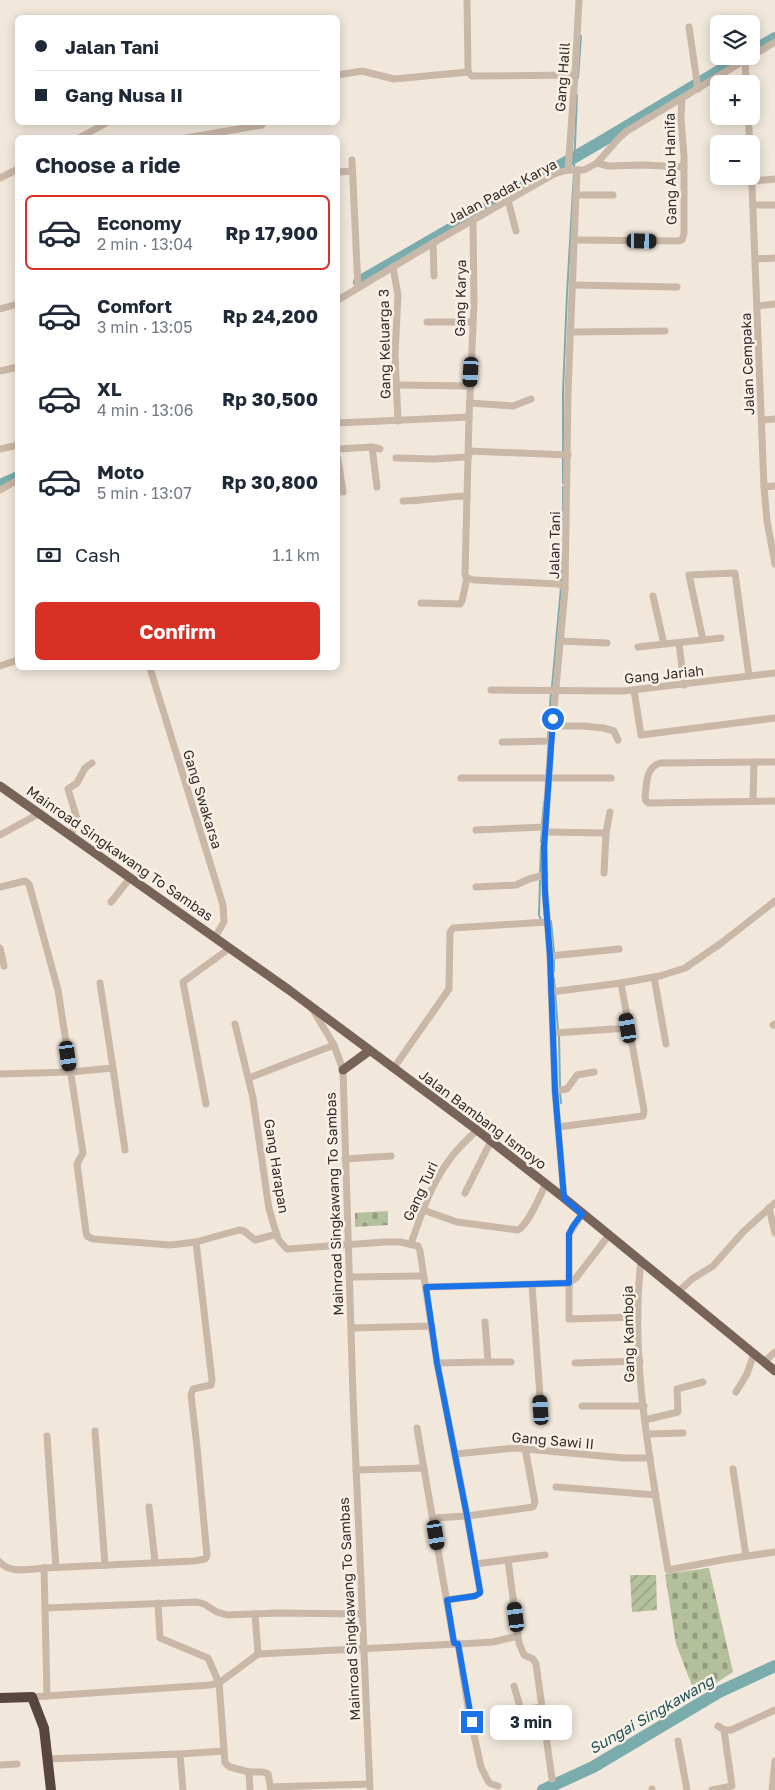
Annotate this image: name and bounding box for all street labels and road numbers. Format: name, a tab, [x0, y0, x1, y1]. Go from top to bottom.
street label: Gang Halil	[551, 42, 573, 112]
street label: Gang Abu Hanifa	[661, 113, 679, 225]
street label: Jalan Padat Karya	[444, 155, 560, 227]
street label: Gang Karya	[451, 259, 469, 337]
street label: Gang Keluarga 3	[375, 289, 393, 399]
street label: Jalan Cempaka	[737, 313, 757, 415]
street label: Jalan Tani	[545, 511, 563, 579]
street label: Gang Jariah	[623, 661, 705, 687]
street label: Gang Swakarsa	[180, 747, 226, 851]
street label: Mainroad Singkawang To Sambas	[23, 782, 217, 924]
street label: Jalan Bambang Ismoyo	[416, 1065, 550, 1173]
street label: Mainroad Singkawang To Sambas	[322, 1092, 346, 1316]
street label: Gang Harapan	[261, 1118, 293, 1214]
street label: Gang Turi	[399, 1159, 441, 1223]
street label: Gang Kamboja	[619, 1285, 637, 1383]
street label: Gang Sawi II	[511, 1428, 595, 1452]
street label: Mainroad Singkawang To Sambas	[335, 1497, 363, 1721]

